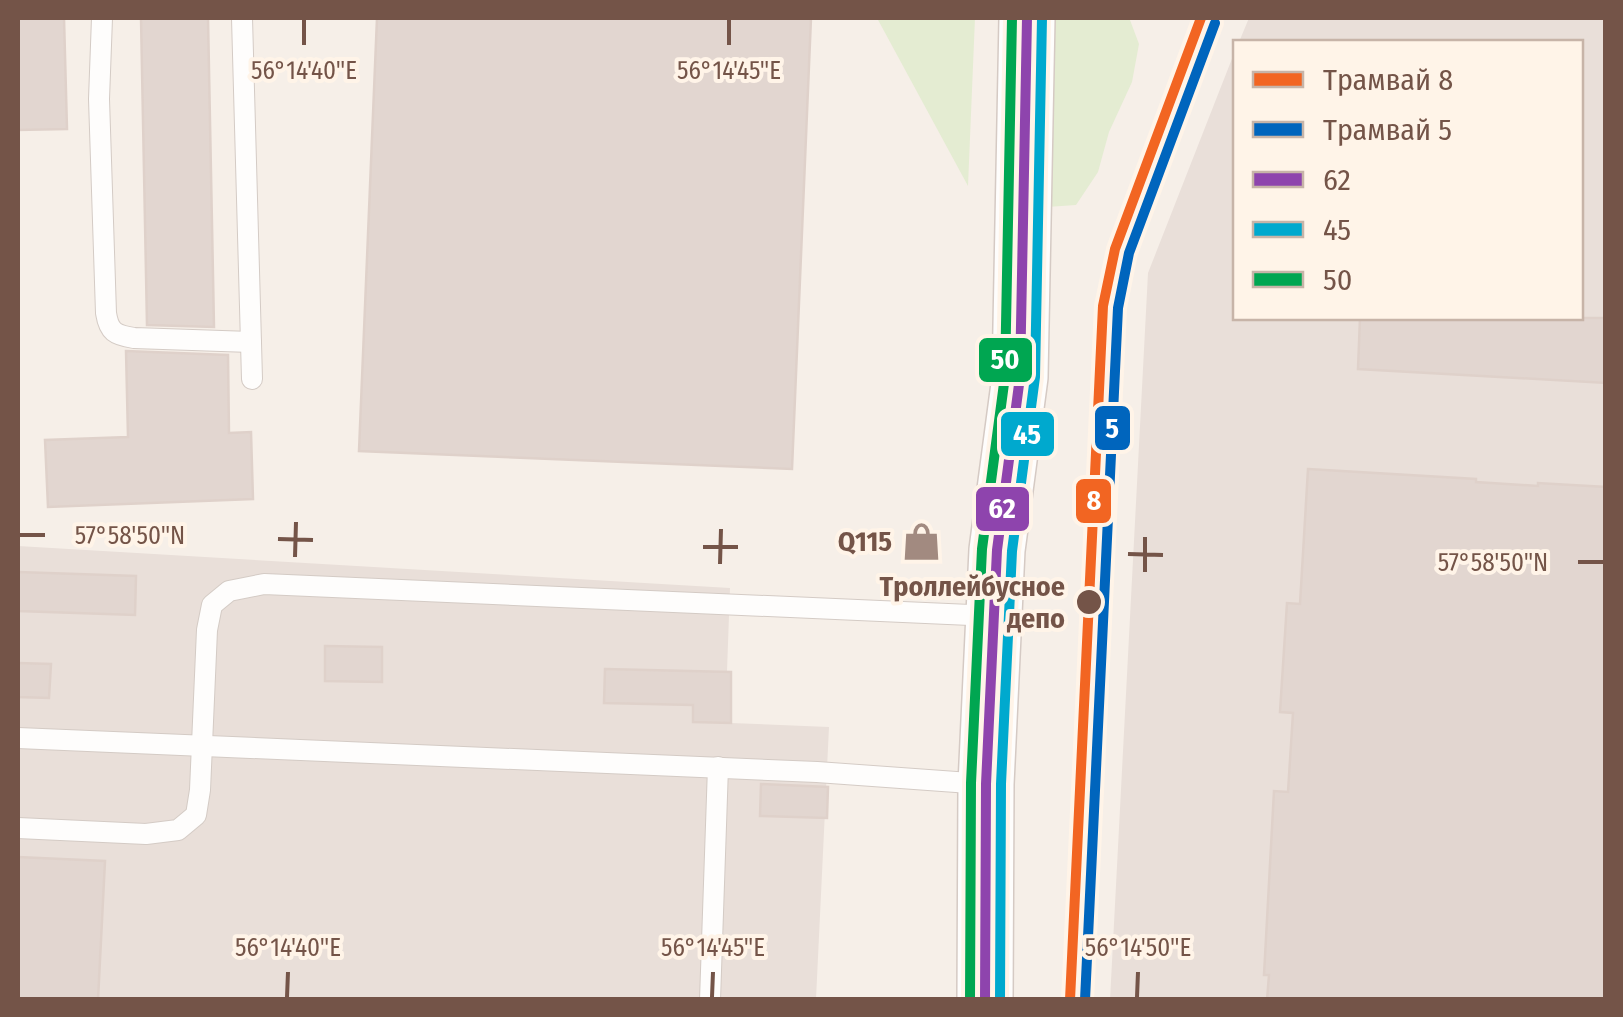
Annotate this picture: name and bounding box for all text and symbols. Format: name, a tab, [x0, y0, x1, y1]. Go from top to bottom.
legend	[1233, 40, 1583, 320]
text: 56°14'40"E	[251, 56, 357, 86]
text: 56°14'45"E	[677, 56, 781, 86]
text: Трамвай 8	[1323, 62, 1453, 98]
text: Трамвай 5	[1323, 112, 1452, 148]
text: 62	[1323, 162, 1351, 198]
text: 45	[1323, 212, 1351, 248]
text: 50	[1323, 262, 1352, 298]
line badge: 50	[977, 336, 1034, 384]
text: 50	[990, 343, 1020, 376]
line badge: 5	[1093, 404, 1132, 452]
line badge: 45	[999, 410, 1056, 458]
text: 5	[1105, 412, 1119, 445]
text: 45	[1013, 418, 1041, 451]
line badge: 8	[1074, 477, 1113, 525]
text: 8	[1087, 484, 1102, 517]
line badge: 62	[974, 485, 1031, 533]
text: 62	[988, 492, 1016, 525]
shop icon: Q115	[901, 520, 943, 562]
text: 57°58'50"N	[75, 521, 185, 551]
place label: Q115	[838, 525, 892, 558]
text: 57°58'50"N	[1438, 548, 1548, 578]
place label: Троллейбусное депо	[880, 570, 1065, 635]
marker: Троллейбусное депо	[1074, 587, 1104, 617]
text: 56°14'40"E	[235, 933, 341, 963]
text: 56°14'45"E	[661, 933, 765, 963]
text: 56°14'50"E	[1085, 933, 1191, 963]

